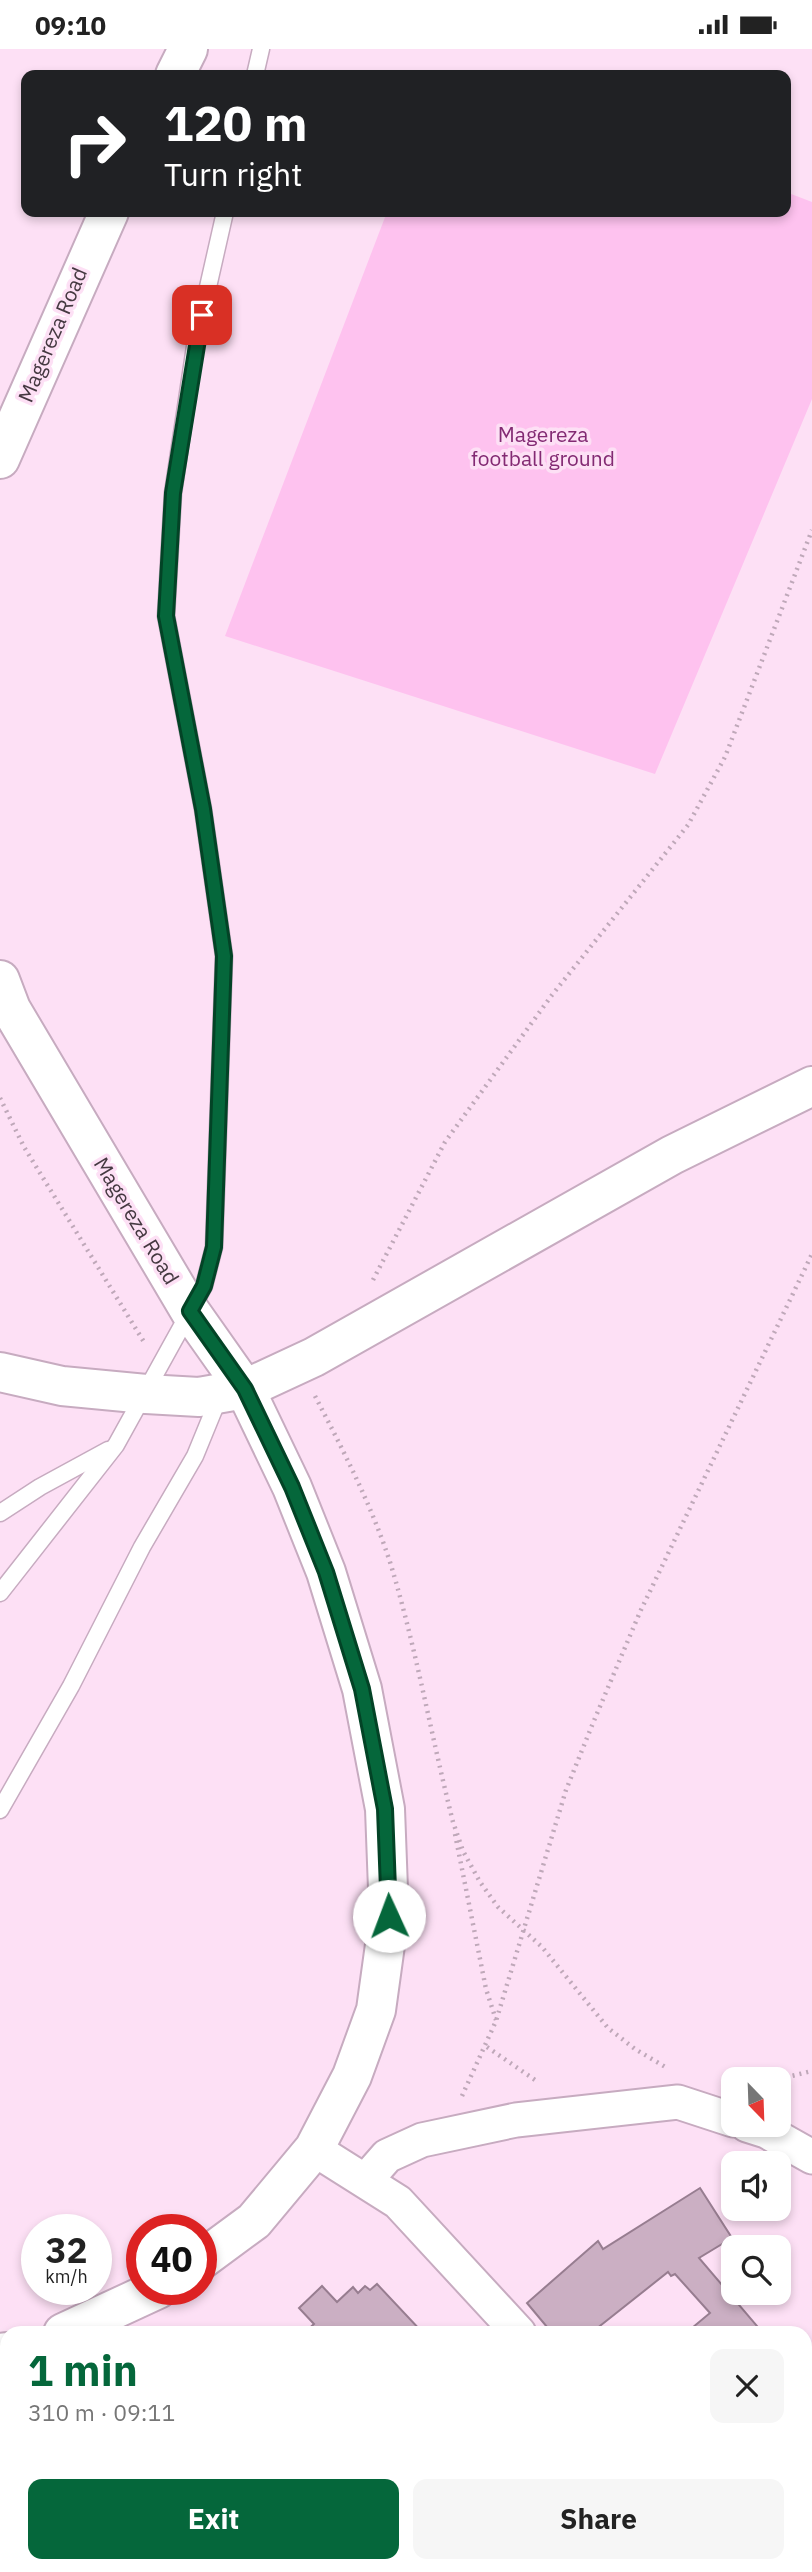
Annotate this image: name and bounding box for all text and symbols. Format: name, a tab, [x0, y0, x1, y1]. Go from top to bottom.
text: 09:10	[35, 8, 106, 42]
text: 120 m	[164, 91, 308, 154]
icon: right	[49, 98, 140, 189]
text: Turn right	[164, 153, 302, 195]
street label: Magereza Road	[11, 263, 93, 406]
pin	[172, 285, 232, 345]
icon: arrive	[183, 296, 221, 334]
park label: Magereza football ground	[471, 420, 615, 472]
street label: Magereza Road	[88, 1152, 186, 1289]
position arrow	[352, 1879, 426, 1953]
north arrow	[721, 2067, 791, 2137]
map controls	[721, 2067, 791, 2305]
button: sound	[721, 2151, 791, 2221]
speed limit sign: 40	[126, 2214, 217, 2305]
text: 32	[45, 2227, 88, 2273]
button: search	[721, 2235, 791, 2305]
text: km/h	[45, 2265, 88, 2288]
text: 1 min	[28, 2343, 138, 2398]
button: close	[710, 2349, 784, 2423]
text: 310 m · 09:11	[28, 2397, 175, 2427]
button: Exit	[28, 2479, 399, 2559]
button: Share	[413, 2479, 784, 2559]

